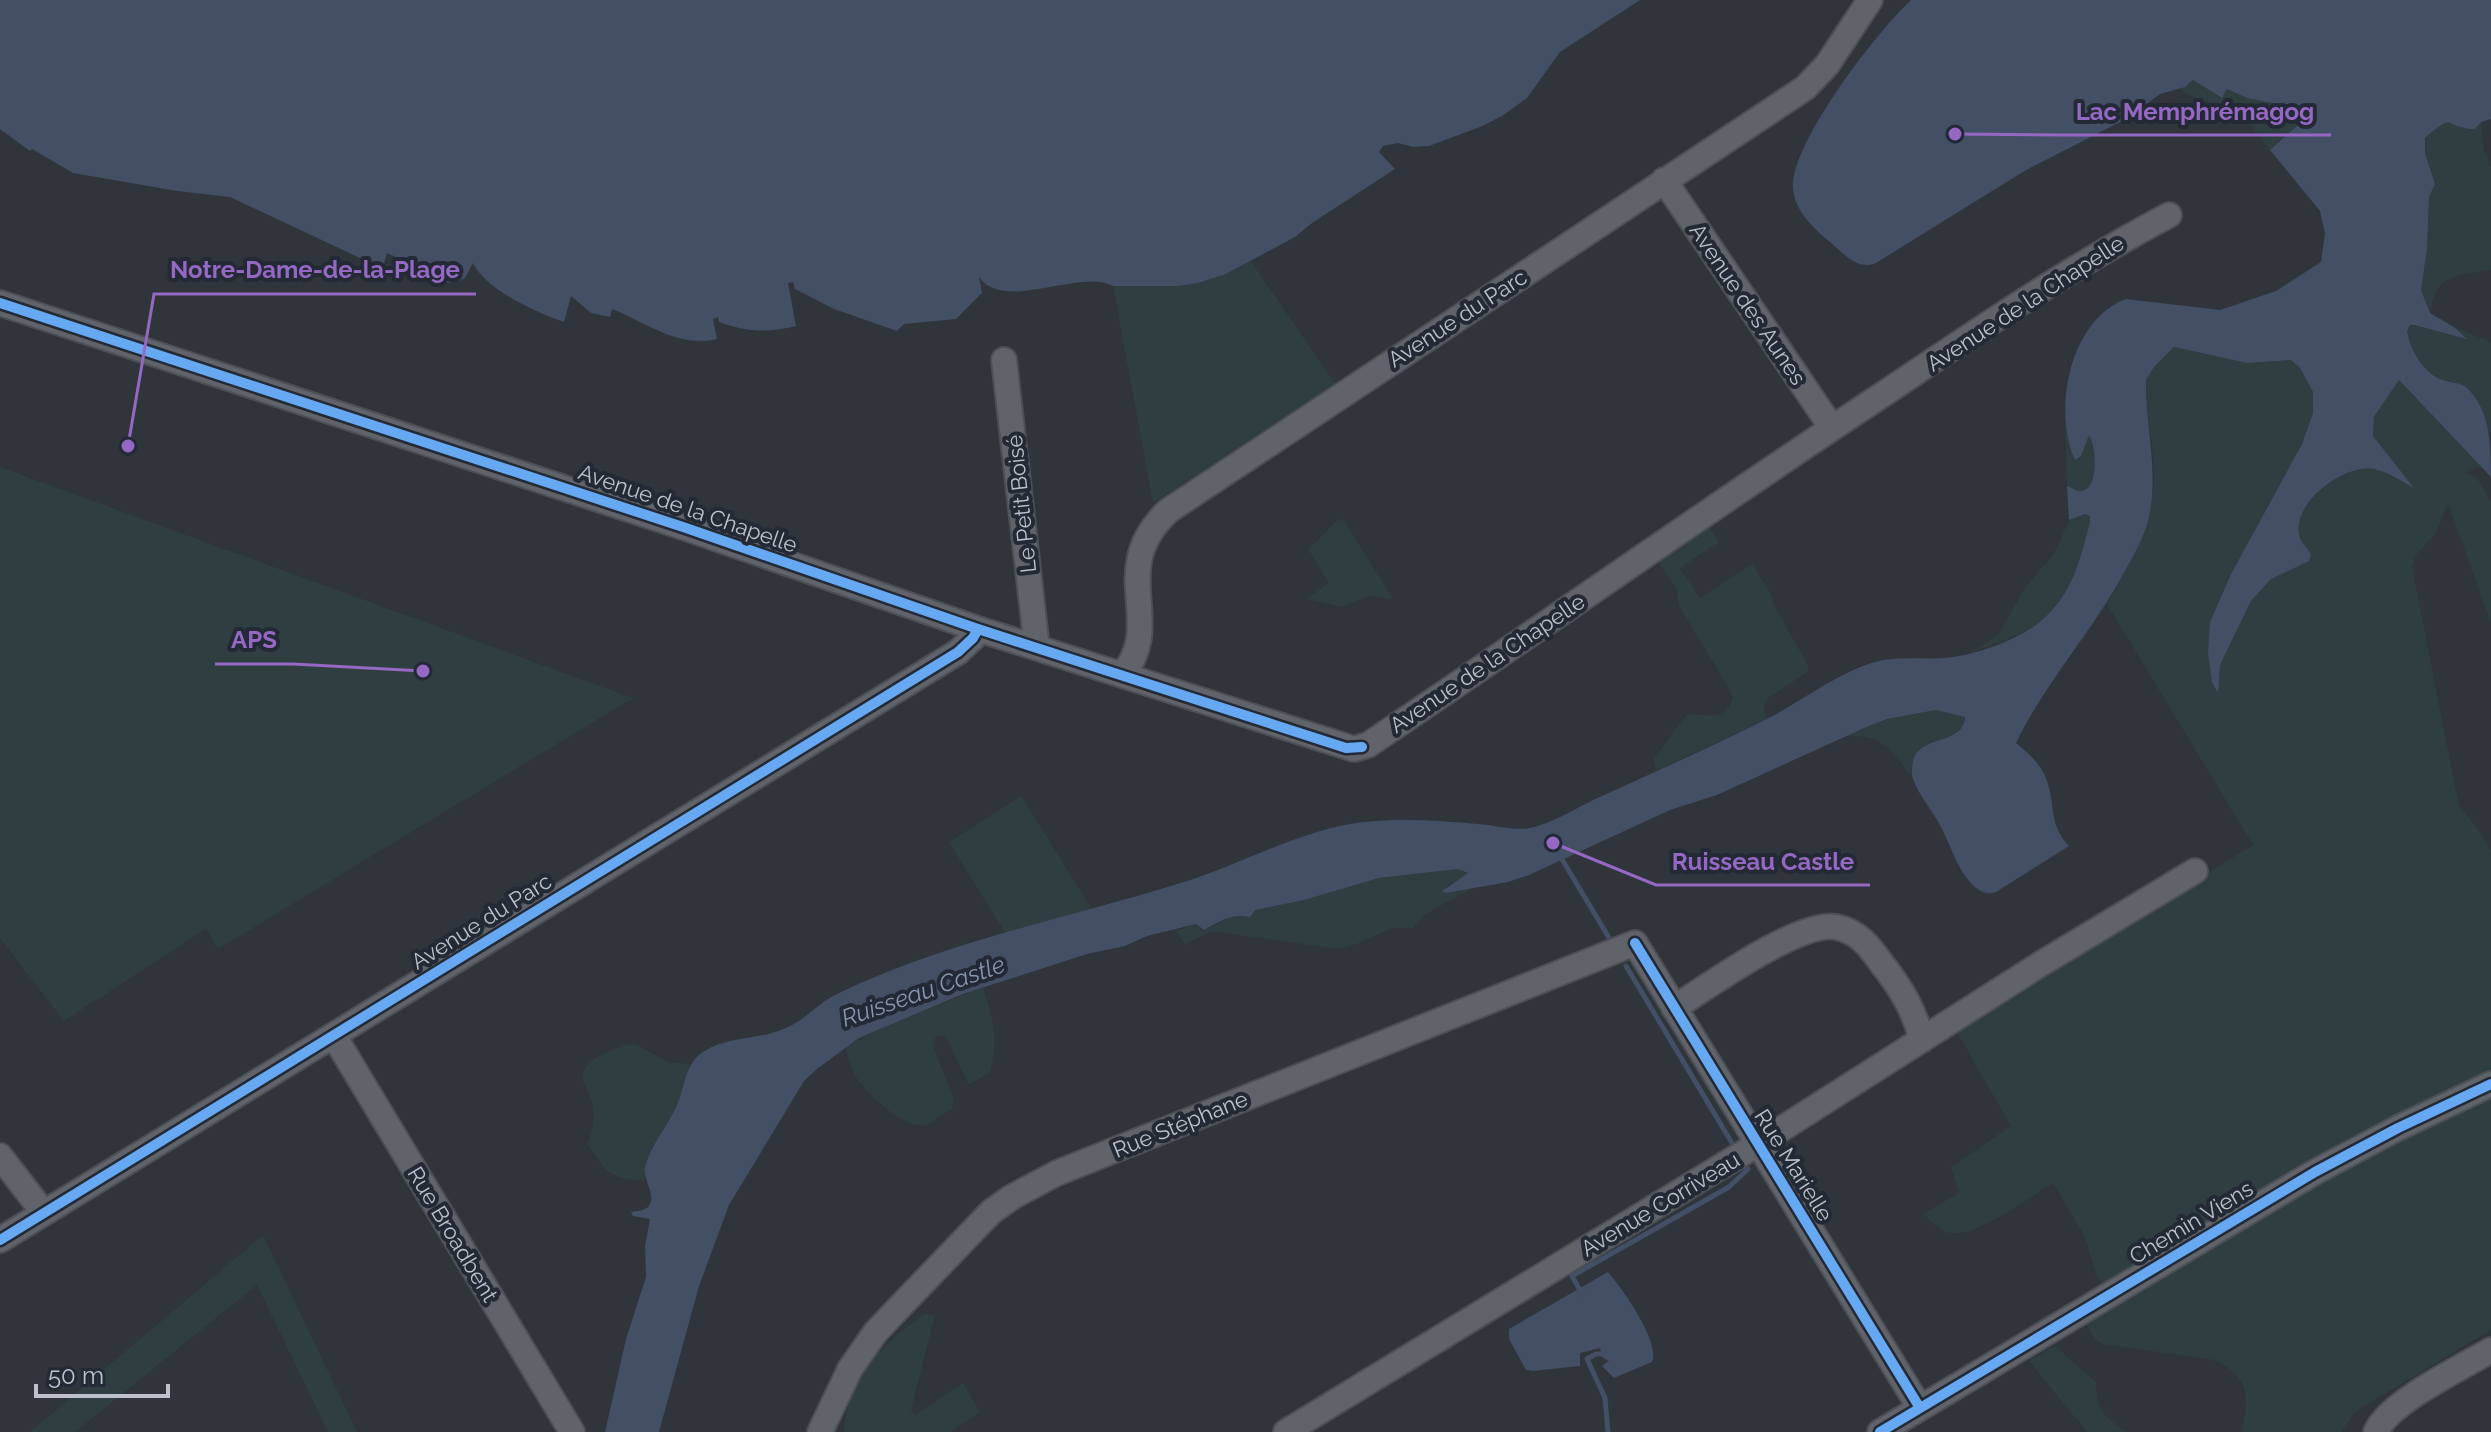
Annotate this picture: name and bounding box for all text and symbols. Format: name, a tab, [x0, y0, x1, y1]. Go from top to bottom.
callout: Lac Memphrémagog	[2060, 87, 2331, 135]
text: Lac Memphrémagog	[2076, 97, 2314, 126]
street label: Avenue des Aunes	[1684, 218, 1812, 390]
street label: Avenue de la Chapelle	[1922, 229, 2129, 377]
callout: Notre-Dame-de-la-Plage	[154, 246, 476, 294]
text: Notre-Dame-de-la-Plage	[170, 255, 460, 284]
street label: Avenue du Parc	[1383, 263, 1531, 373]
street label: Le Petit Boisé	[1001, 434, 1041, 574]
street label: Avenue de la Chapelle	[575, 458, 801, 558]
street label: Avenue de la Chapelle	[1384, 588, 1590, 738]
callout: APS	[215, 616, 293, 664]
text: APS	[231, 625, 277, 654]
callout: Ruisseau Castle	[1656, 837, 1870, 885]
text: Ruisseau Castle	[1672, 847, 1854, 876]
street label: Avenue du Parc	[406, 868, 556, 974]
water label: Ruisseau Castle	[837, 949, 1009, 1033]
street label: Rue Stéphane	[1109, 1085, 1251, 1163]
street label: Rue Marielle	[1749, 1104, 1839, 1226]
street label: Avenue Corriveau	[1576, 1146, 1744, 1262]
street label: Rue Broadbent	[402, 1162, 504, 1307]
street label: Chemin Viens	[2124, 1175, 2258, 1269]
scale bar	[36, 1348, 168, 1398]
text: 50 m	[48, 1361, 104, 1390]

